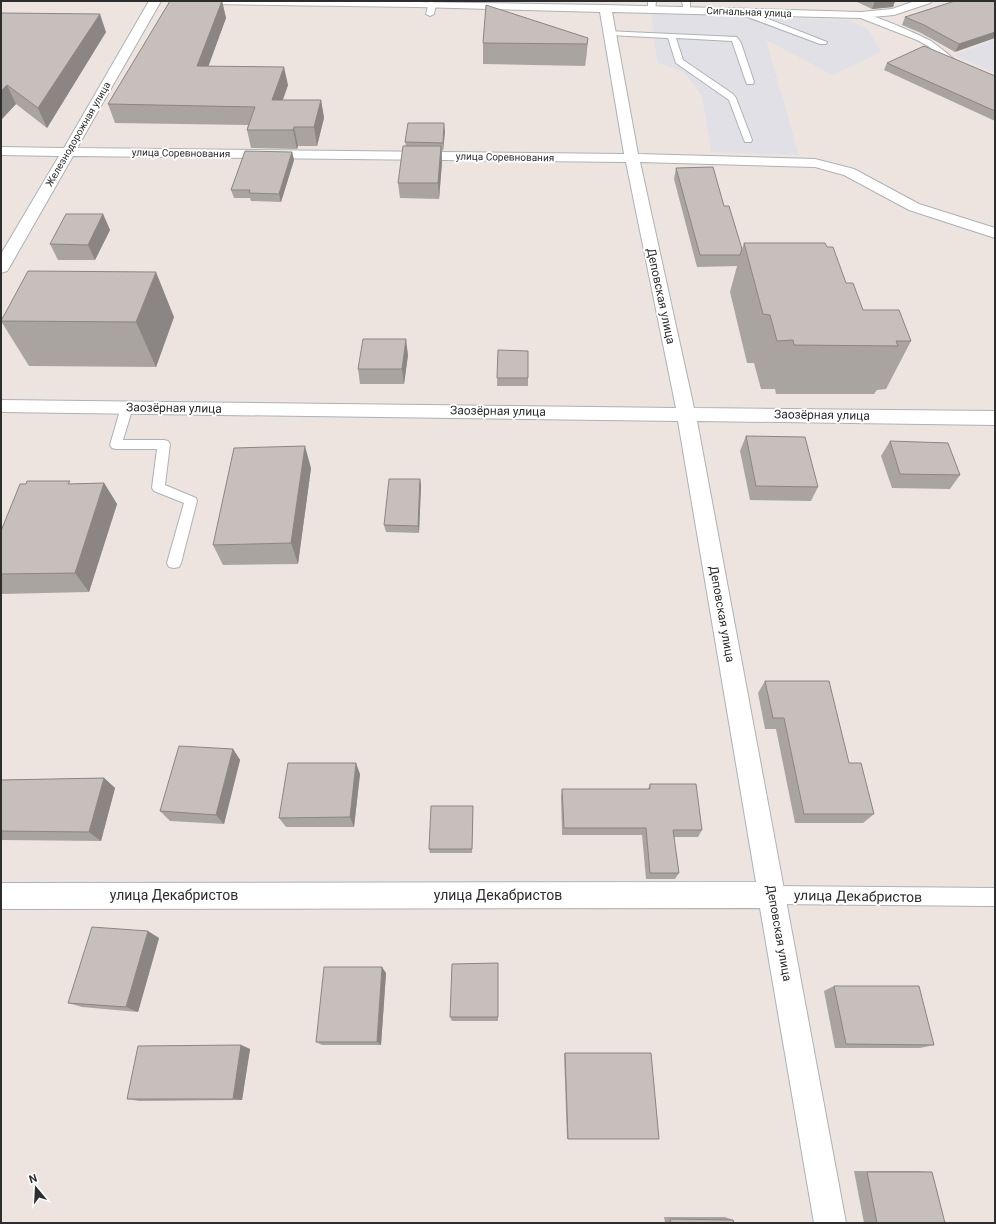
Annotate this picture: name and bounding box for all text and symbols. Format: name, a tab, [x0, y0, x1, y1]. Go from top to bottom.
street label: Сигнальная улица	[706, 5, 792, 19]
street label: Железнодорожная улица	[44, 80, 112, 188]
street label: улица Соревнования	[132, 147, 230, 159]
street label: улица Соревнования	[456, 151, 554, 163]
street label: Деповская улица	[644, 247, 678, 345]
street label: Заозёрная улица	[126, 400, 222, 416]
street label: Заозёрная улица	[450, 403, 546, 419]
street label: Заозёрная улица	[774, 407, 870, 423]
street label: Деповская улица	[707, 565, 737, 663]
street label: Деповская улица	[764, 884, 794, 982]
street label: улица Декабристов	[110, 887, 238, 903]
street label: улица Декабристов	[434, 887, 562, 903]
street label: улица Декабристов	[794, 887, 922, 905]
north arrow	[16, 1168, 56, 1208]
text: N	[27, 1172, 39, 1186]

